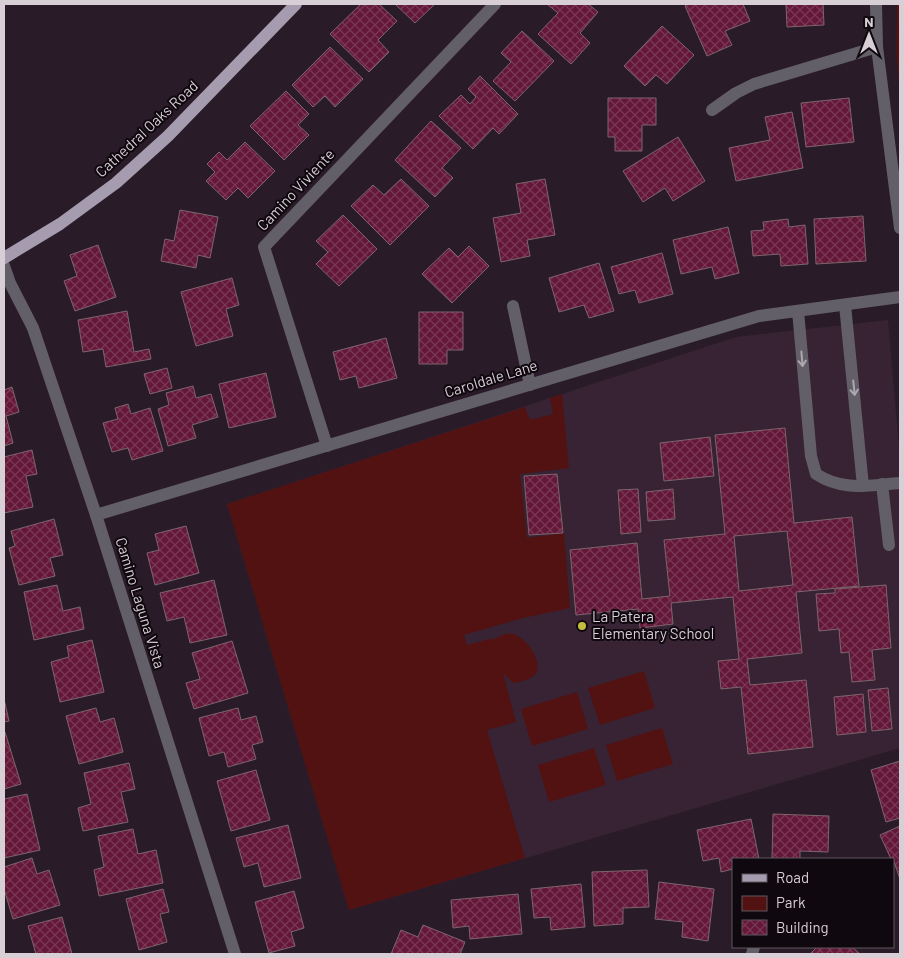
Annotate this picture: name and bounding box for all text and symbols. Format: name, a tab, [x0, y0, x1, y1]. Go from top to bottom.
north arrow	[844, 10, 894, 60]
text: N	[864, 13, 874, 30]
street label: Cathedral Oaks Road	[91, 76, 201, 180]
street label: Camino Viviente	[253, 145, 338, 234]
one-way arrow	[798, 351, 807, 367]
street label: Caroldale Lane	[442, 355, 539, 401]
one-way arrow	[849, 380, 859, 396]
street label: Camino Laguna Vista	[112, 535, 169, 670]
place label: La Patera Elementary School	[592, 607, 714, 642]
marker: La Patera Elementary School	[576, 620, 588, 632]
legend	[732, 858, 894, 948]
text: Road	[776, 868, 809, 886]
text: Park	[776, 893, 806, 911]
text: Building	[776, 918, 829, 936]

